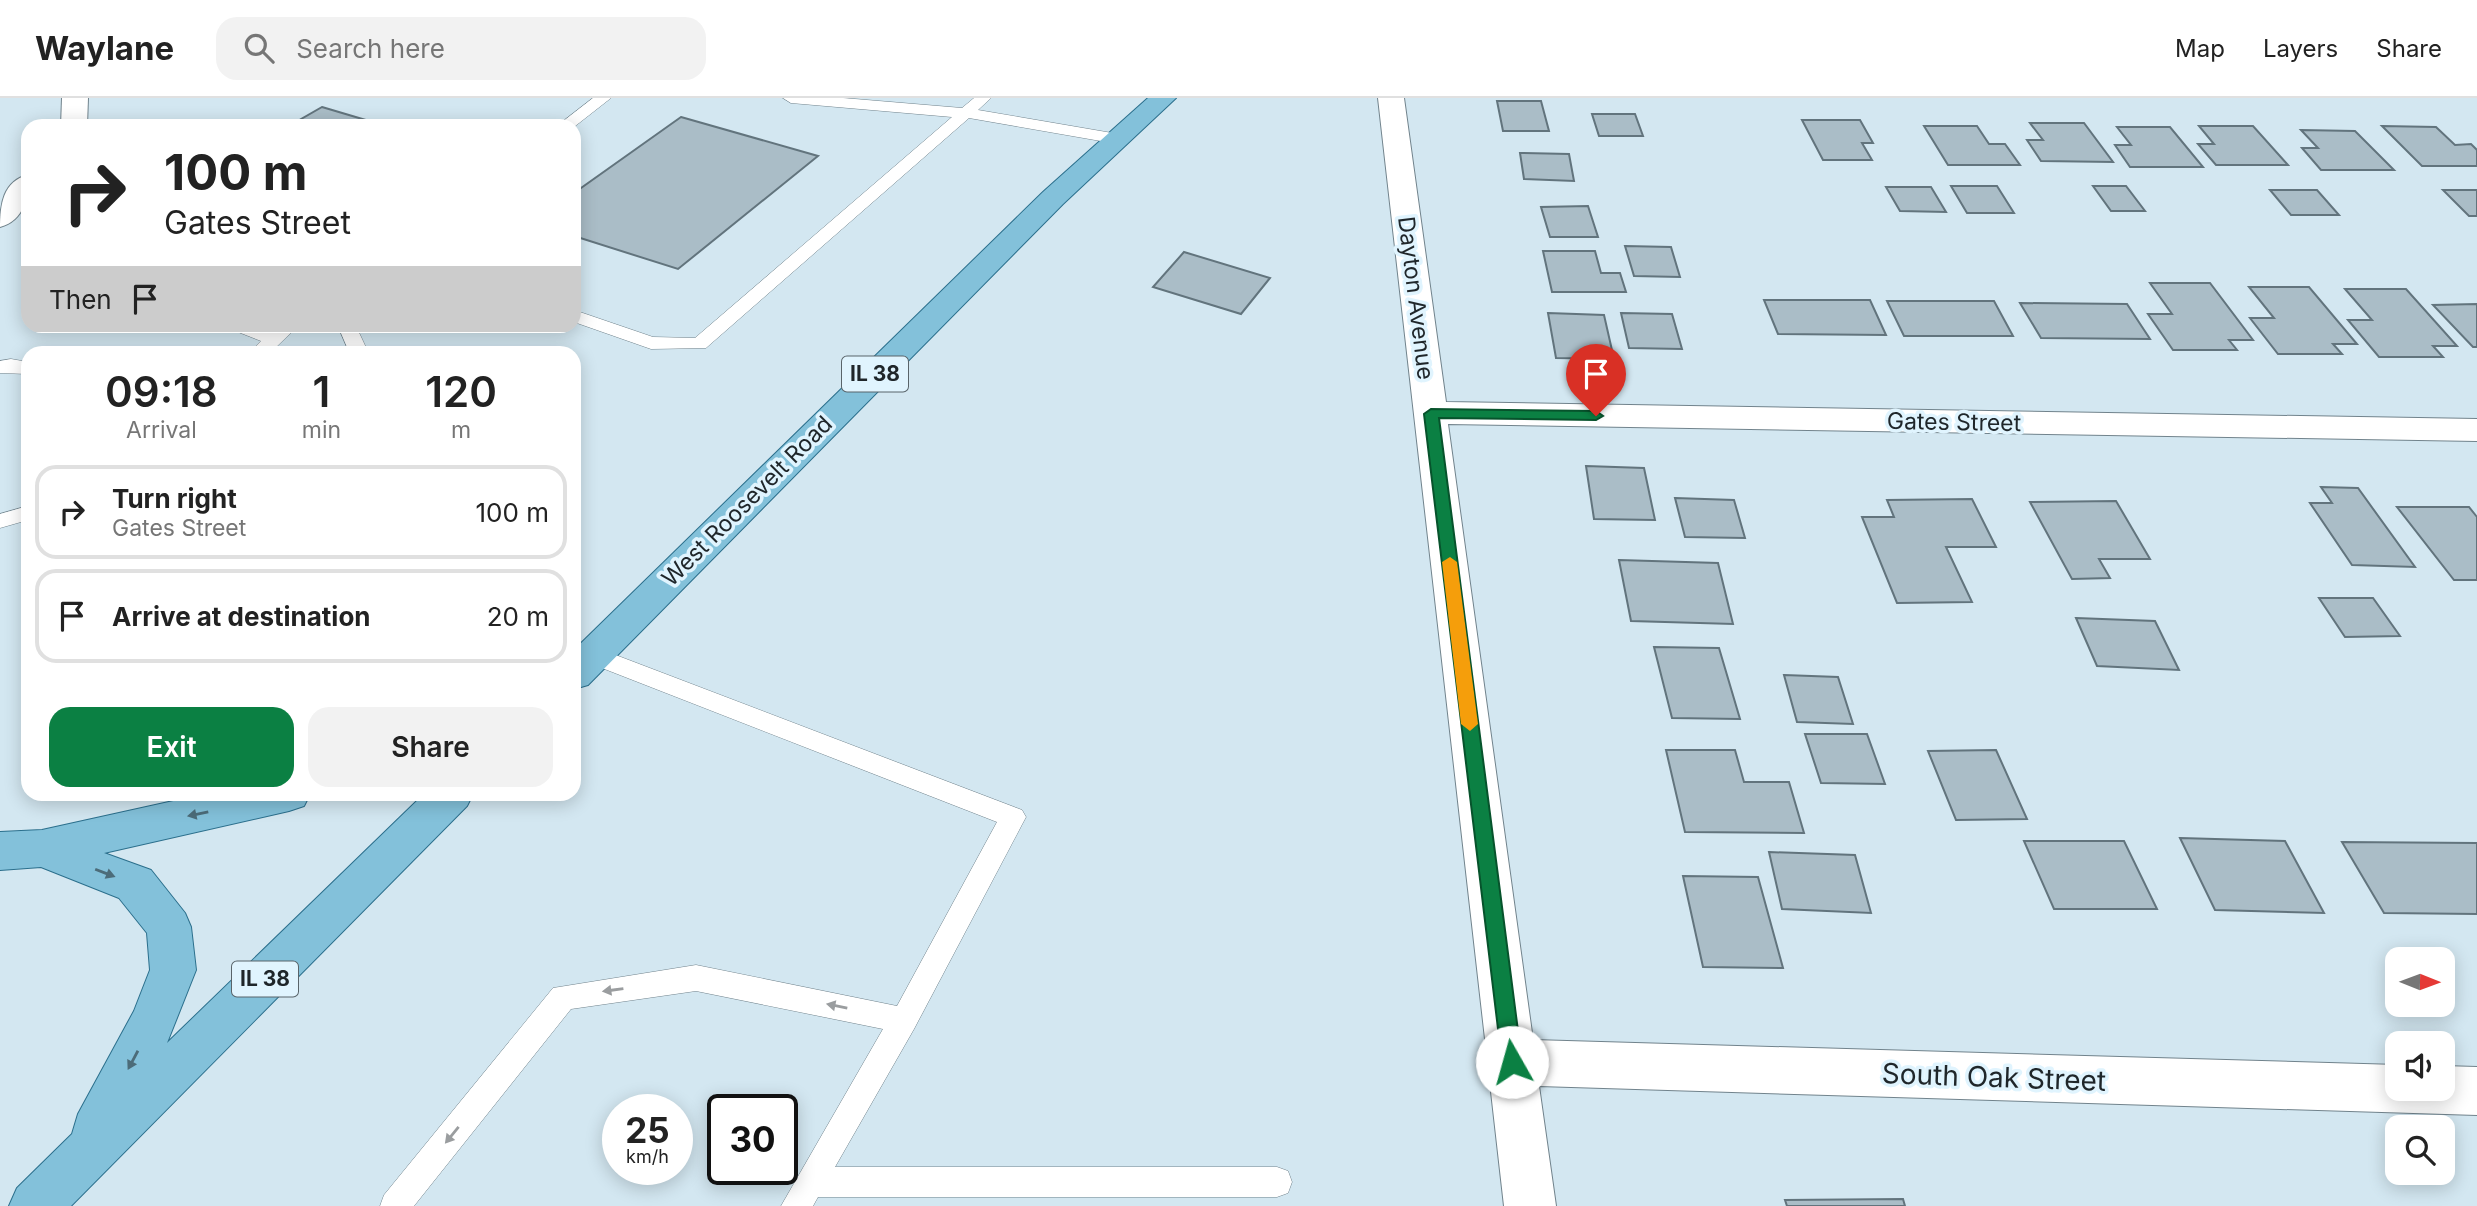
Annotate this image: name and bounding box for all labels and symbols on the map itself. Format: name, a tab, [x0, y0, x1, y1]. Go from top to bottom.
street label: Dayton Avenue	[1392, 215, 1440, 381]
pin	[1566, 344, 1626, 416]
road number: IL 38	[842, 356, 908, 392]
street label: Gates Street	[1887, 407, 2022, 437]
street label: West Roosevelt Road	[656, 410, 838, 592]
one-way arrow	[187, 809, 209, 820]
one-way arrow	[95, 867, 116, 878]
north arrow	[2385, 947, 2455, 1017]
road number: IL 38	[232, 962, 298, 996]
one-way arrow	[602, 984, 624, 995]
one-way arrow	[826, 1001, 848, 1012]
position arrow	[1475, 1025, 1549, 1099]
one-way arrow	[127, 1050, 139, 1070]
street label: South Oak Street	[1881, 1056, 2107, 1098]
speed limit sign: 30	[707, 1094, 798, 1185]
one-way arrow	[445, 1126, 460, 1143]

